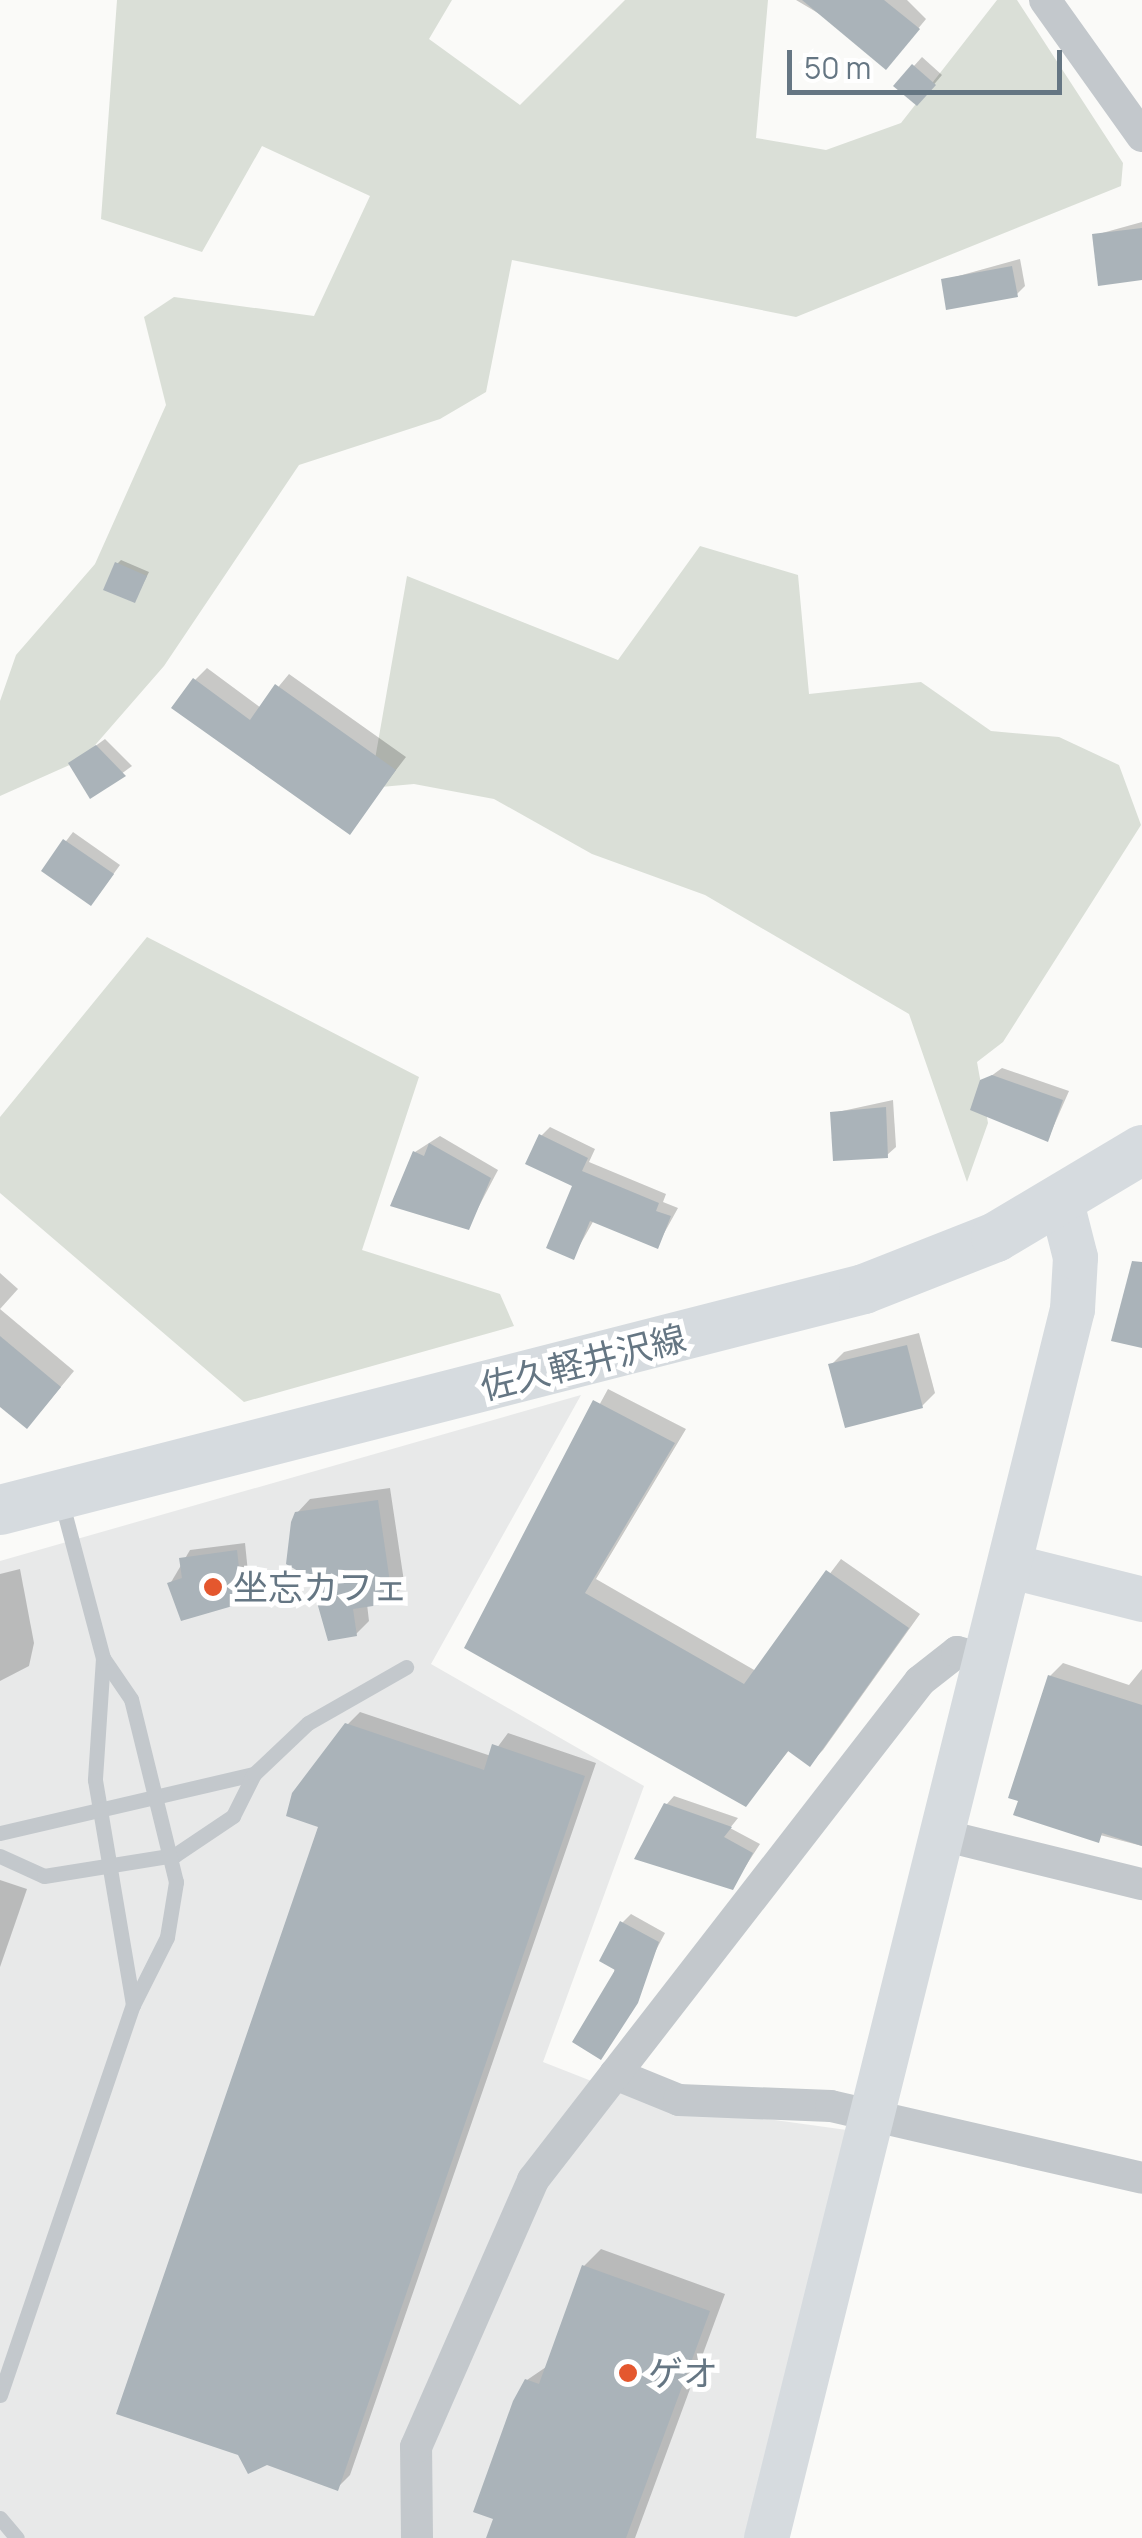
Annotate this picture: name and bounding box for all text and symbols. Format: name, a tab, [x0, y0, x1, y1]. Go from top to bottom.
scale bar	[792, 30, 1067, 92]
text: 50 m	[804, 47, 871, 88]
street label: 佐久軽井沢線	[476, 1316, 690, 1408]
place label: 坐忘カフェ	[233, 1566, 408, 1608]
marker: 坐忘カフェ	[202, 1576, 224, 1598]
place label: ゲオ	[648, 2352, 718, 2394]
marker: ゲオ	[617, 2362, 639, 2384]

